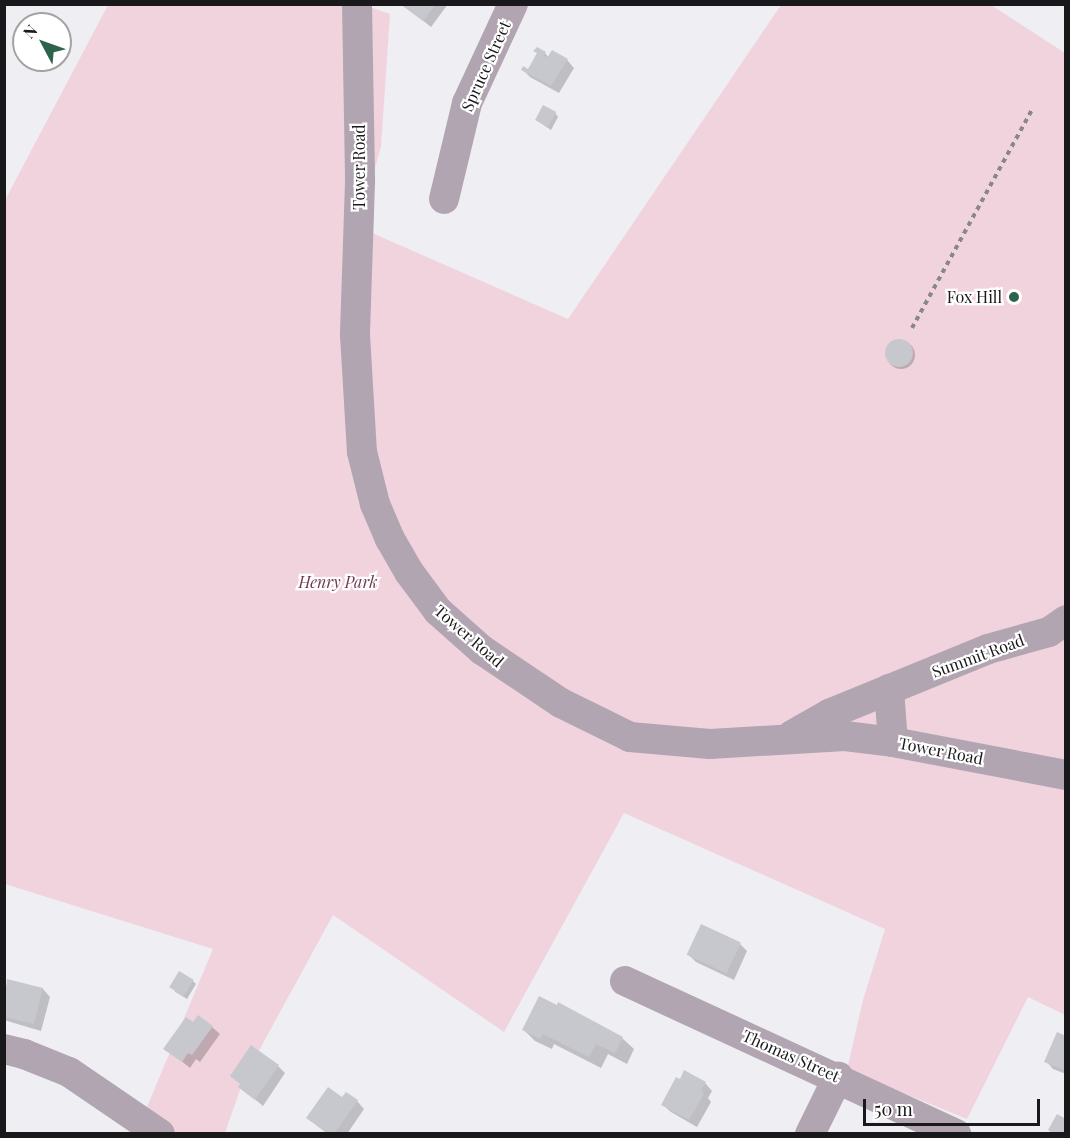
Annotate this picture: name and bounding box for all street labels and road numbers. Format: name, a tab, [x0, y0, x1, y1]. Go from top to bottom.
street label: Spruce Street	[457, 18, 515, 114]
street label: Tower Road	[349, 124, 369, 210]
street label: Tower Road	[430, 601, 508, 671]
street label: Summit Road	[929, 630, 1027, 682]
street label: Tower Road	[897, 733, 985, 769]
street label: Thomas Street	[739, 1026, 843, 1086]

